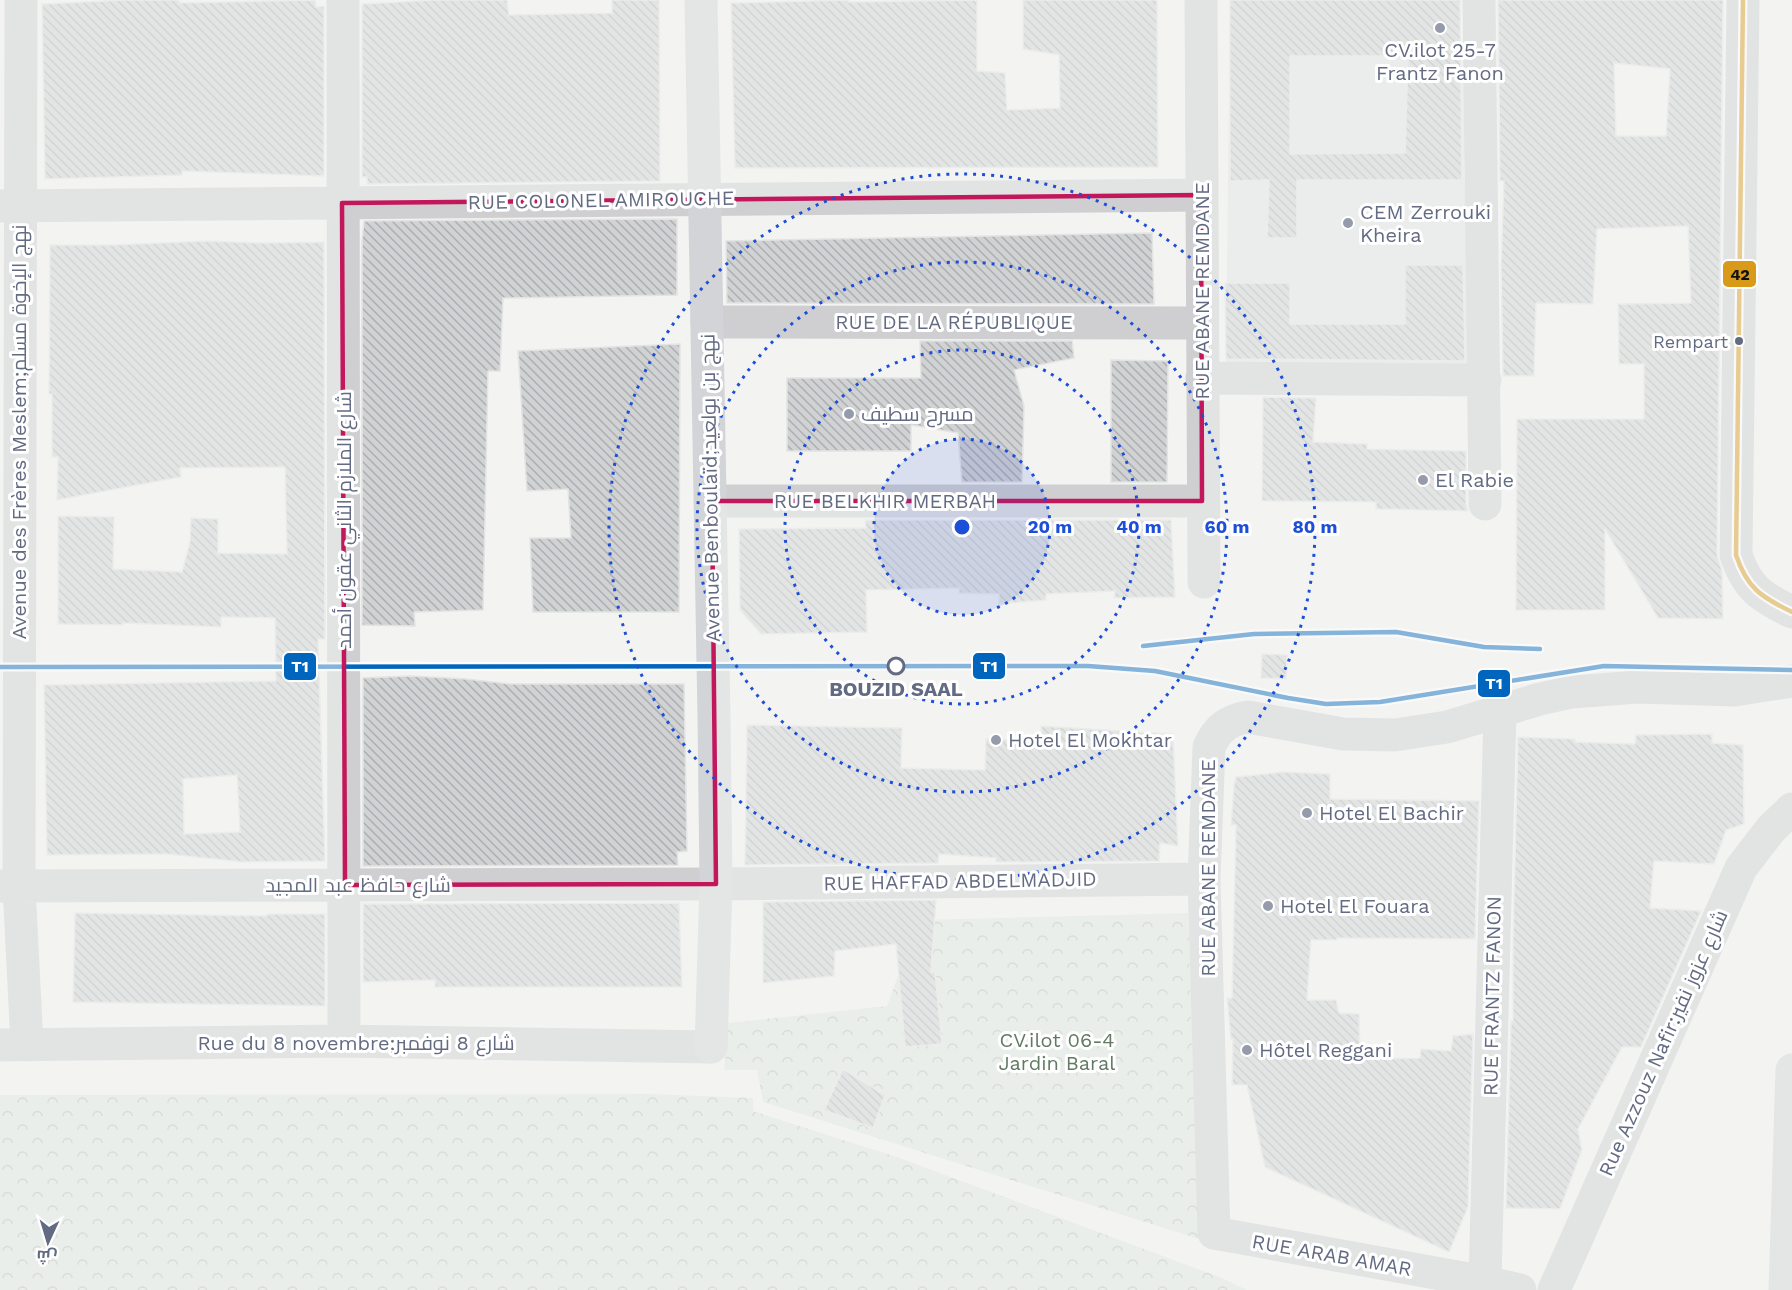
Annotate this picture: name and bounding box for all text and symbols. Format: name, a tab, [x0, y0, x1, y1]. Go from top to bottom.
marker: CV.ilot 25-7 Frantz Fanon	[1433, 21, 1447, 35]
place label: CV.ilot 25-7 Frantz Fanon	[1376, 38, 1504, 85]
street label: RUE ABANE REMDANE	[1190, 182, 1214, 400]
street label: RUE COLONEL AMIROUCHE	[467, 186, 735, 214]
place label: CEM Zerrouki Kheira	[1360, 200, 1491, 247]
marker: CEM Zerrouki Kheira	[1341, 216, 1355, 230]
street label: Avenue des Frères Meslem;نهج الإخوة مسلم	[7, 225, 33, 639]
line badge: 42	[1722, 260, 1757, 288]
text: 42	[1730, 265, 1750, 284]
street label: RUE DE LA RÉPUBLIQUE	[835, 310, 1073, 334]
place label: Rempart	[1653, 331, 1728, 352]
street label: Avenue Benboulaïd;نهج بن بولعيد	[695, 334, 727, 642]
marker: Rempart	[1733, 335, 1745, 347]
street label: شارع الملازم الثاني عقون أحمد	[332, 391, 360, 649]
place label: مسرح سطيف	[861, 402, 974, 428]
marker: مسرح سطيف	[842, 407, 856, 421]
place label: El Rabie	[1435, 468, 1514, 492]
marker: El Rabie	[1416, 473, 1430, 487]
street label: RUE BELKHIR MERBAH	[774, 489, 996, 513]
text: 20 m	[1028, 516, 1072, 537]
text: 40 m	[1116, 516, 1162, 537]
text: 60 m	[1205, 516, 1249, 537]
text: 80 m	[1293, 516, 1337, 537]
centre of rings	[952, 517, 972, 537]
line badge: T1	[283, 652, 317, 681]
line badge: T1	[972, 652, 1006, 680]
text: T1	[291, 657, 309, 676]
marker: BOUZID SAAL	[887, 657, 905, 675]
text: T1	[980, 657, 998, 676]
line badge: T1	[1477, 669, 1511, 698]
text: T1	[1485, 674, 1503, 693]
place label: BOUZID SAAL	[829, 677, 963, 701]
place label: Hotel El Mokhtar	[1008, 728, 1172, 752]
marker: Hotel El Mokhtar	[989, 733, 1003, 747]
street label: RUE ABANE REMDANE	[1196, 759, 1220, 977]
place label: Hotel El Bachir	[1319, 801, 1464, 825]
marker: Hotel El Bachir	[1300, 806, 1314, 820]
street label: RUE HAFFAD ABDELMADJID	[823, 867, 1097, 895]
street label: شارع حافظ عبد المجيد	[265, 873, 451, 899]
place label: Hotel El Fouara	[1280, 894, 1429, 918]
street label: RUE FRANTZ FANON	[1478, 896, 1506, 1096]
marker: Hotel El Fouara	[1261, 899, 1275, 913]
street label: Rue Azzouz Nafir;شارع عزوز نفير	[1593, 906, 1734, 1181]
park label: CV.ilot 06-4 Jardin Baral	[999, 1028, 1115, 1075]
street label: Rue du 8 novembre;شارع 8 نوفمبر	[198, 1031, 514, 1057]
place label: Hôtel Reggani	[1259, 1038, 1392, 1062]
marker: Hôtel Reggani	[1240, 1043, 1254, 1057]
north arrow	[18, 1212, 78, 1272]
street label: RUE ARAB AMAR	[1250, 1229, 1414, 1281]
text: ش	[36, 1246, 58, 1267]

